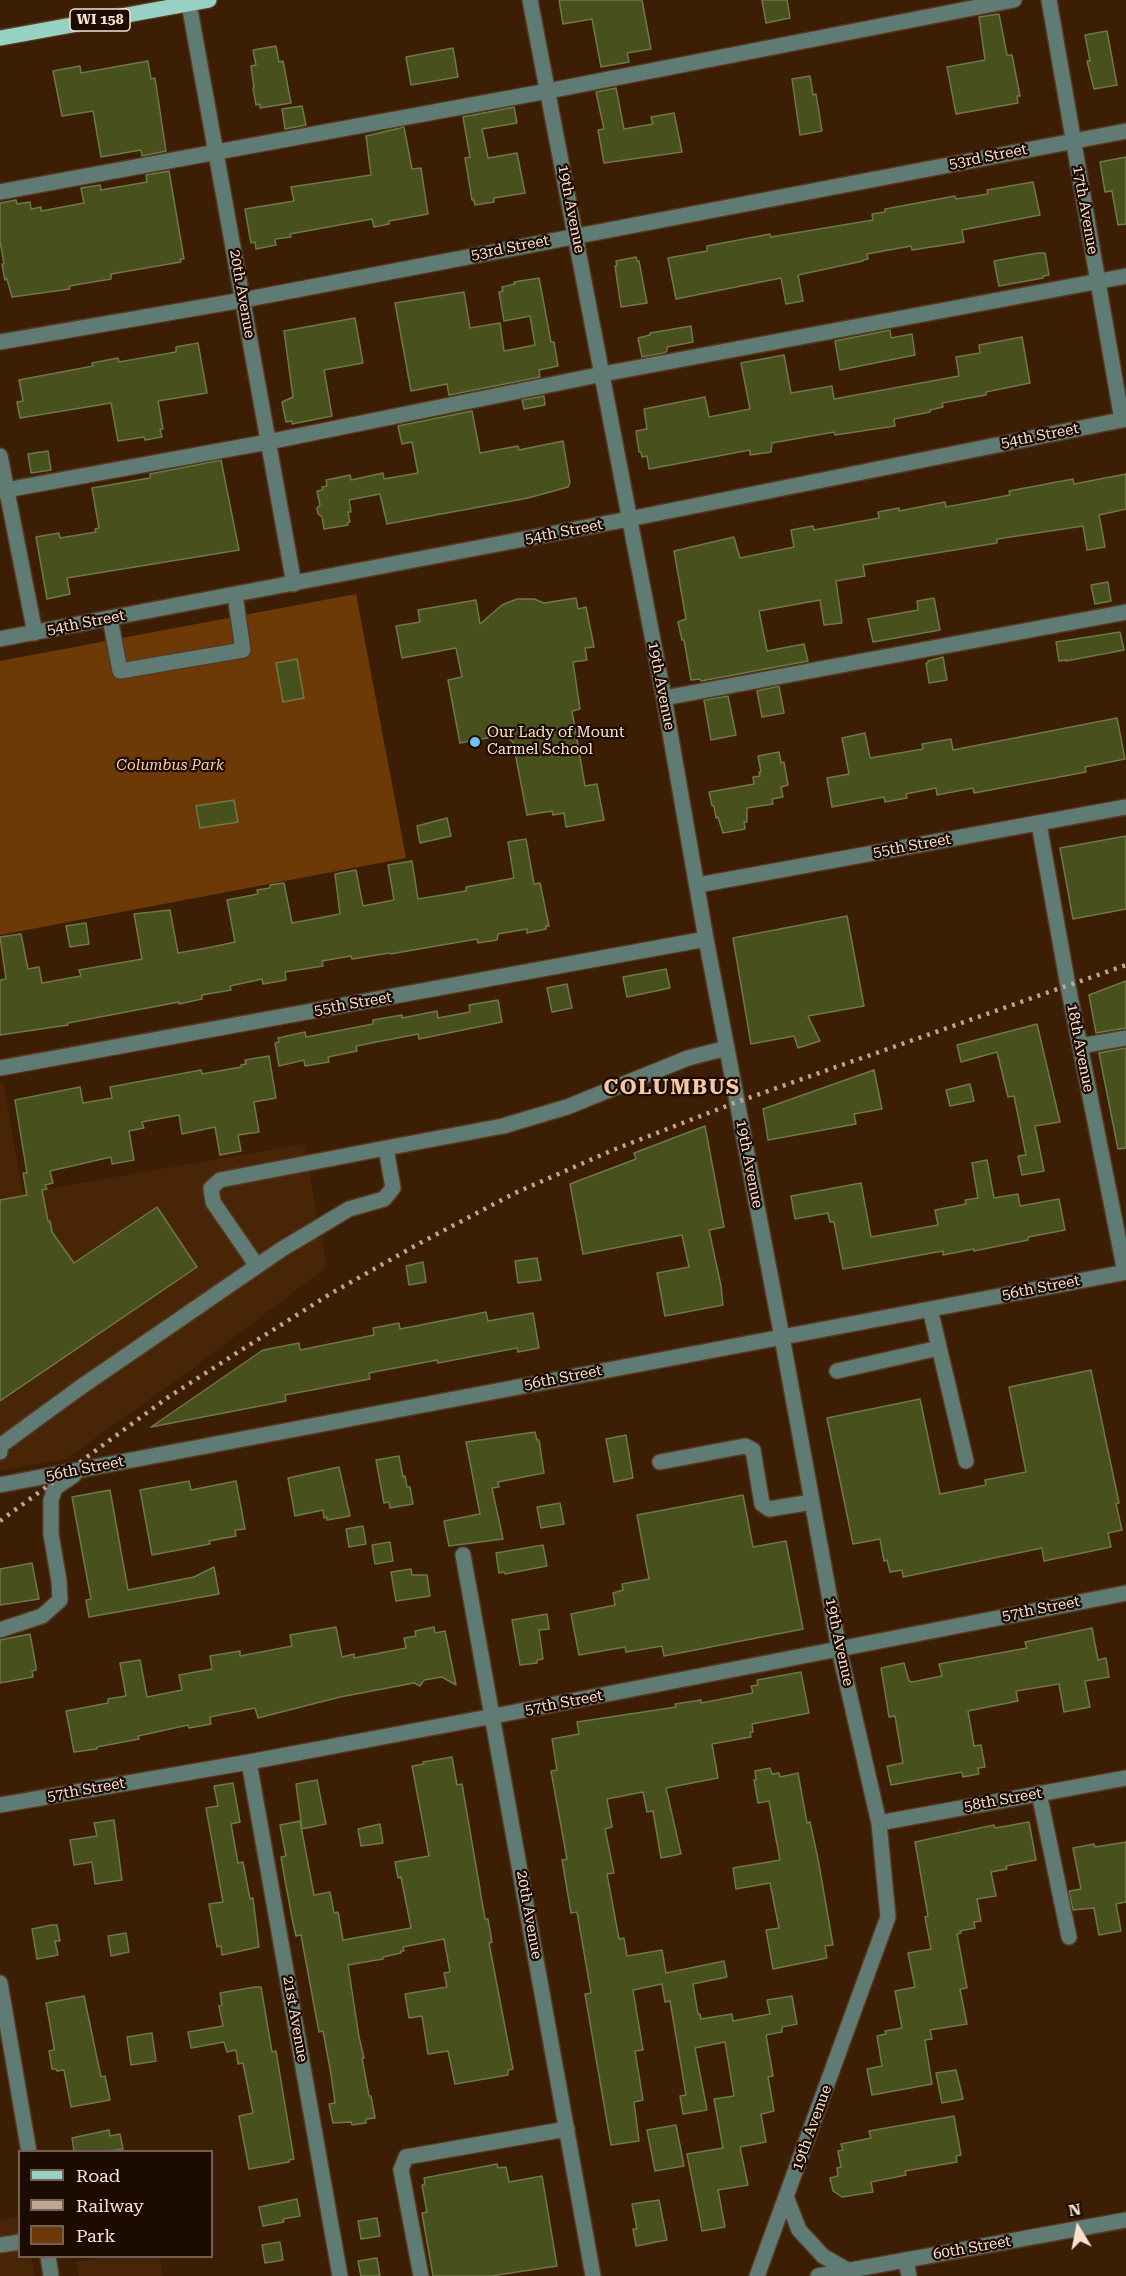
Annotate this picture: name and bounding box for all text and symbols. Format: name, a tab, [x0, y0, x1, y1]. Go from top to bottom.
road number: WI 158	[70, 9, 130, 31]
street label: 53rd Street	[947, 141, 1029, 173]
street label: 19th Avenue	[554, 163, 588, 255]
street label: 17th Avenue	[1068, 164, 1102, 256]
street label: 53rd Street	[469, 232, 551, 264]
street label: 20th Avenue	[225, 248, 259, 340]
street label: 54th Street	[1000, 420, 1080, 452]
street label: 54th Street	[524, 516, 604, 548]
street label: 54th Street	[46, 607, 126, 639]
street label: 19th Avenue	[644, 640, 678, 732]
place label: Our Lady of Mount Carmel School	[487, 724, 625, 759]
marker: Our Lady of Mount Carmel School	[468, 735, 482, 749]
park label: Columbus Park	[116, 757, 224, 775]
street label: 55th Street	[872, 830, 952, 862]
street label: 55th Street	[313, 988, 393, 1020]
street label: 18th Avenue	[1063, 1002, 1097, 1094]
district label: COLUMBUS	[603, 1075, 741, 1101]
street label: 19th Avenue	[732, 1118, 766, 1210]
street label: 56th Street	[1001, 1272, 1081, 1304]
street label: 56th Street	[523, 1362, 603, 1394]
street label: 56th Street	[45, 1453, 125, 1485]
street label: 57th Street	[1001, 1593, 1081, 1625]
street label: 19th Avenue	[821, 1596, 857, 1688]
street label: 57th Street	[524, 1687, 604, 1719]
street label: 57th Street	[46, 1774, 126, 1806]
street label: 58th Street	[963, 1784, 1043, 1816]
street label: 20th Avenue	[512, 1869, 546, 1961]
street label: 21st Avenue	[279, 1975, 311, 2063]
street label: 19th Avenue	[788, 2083, 836, 2173]
legend	[18, 2150, 213, 2258]
text: Road	[76, 2165, 120, 2186]
text: Railway	[76, 2195, 144, 2216]
north arrow	[1048, 2198, 1108, 2258]
text: N	[1067, 2199, 1082, 2220]
text: Park	[76, 2225, 116, 2246]
street label: 60th Street	[932, 2232, 1012, 2264]

